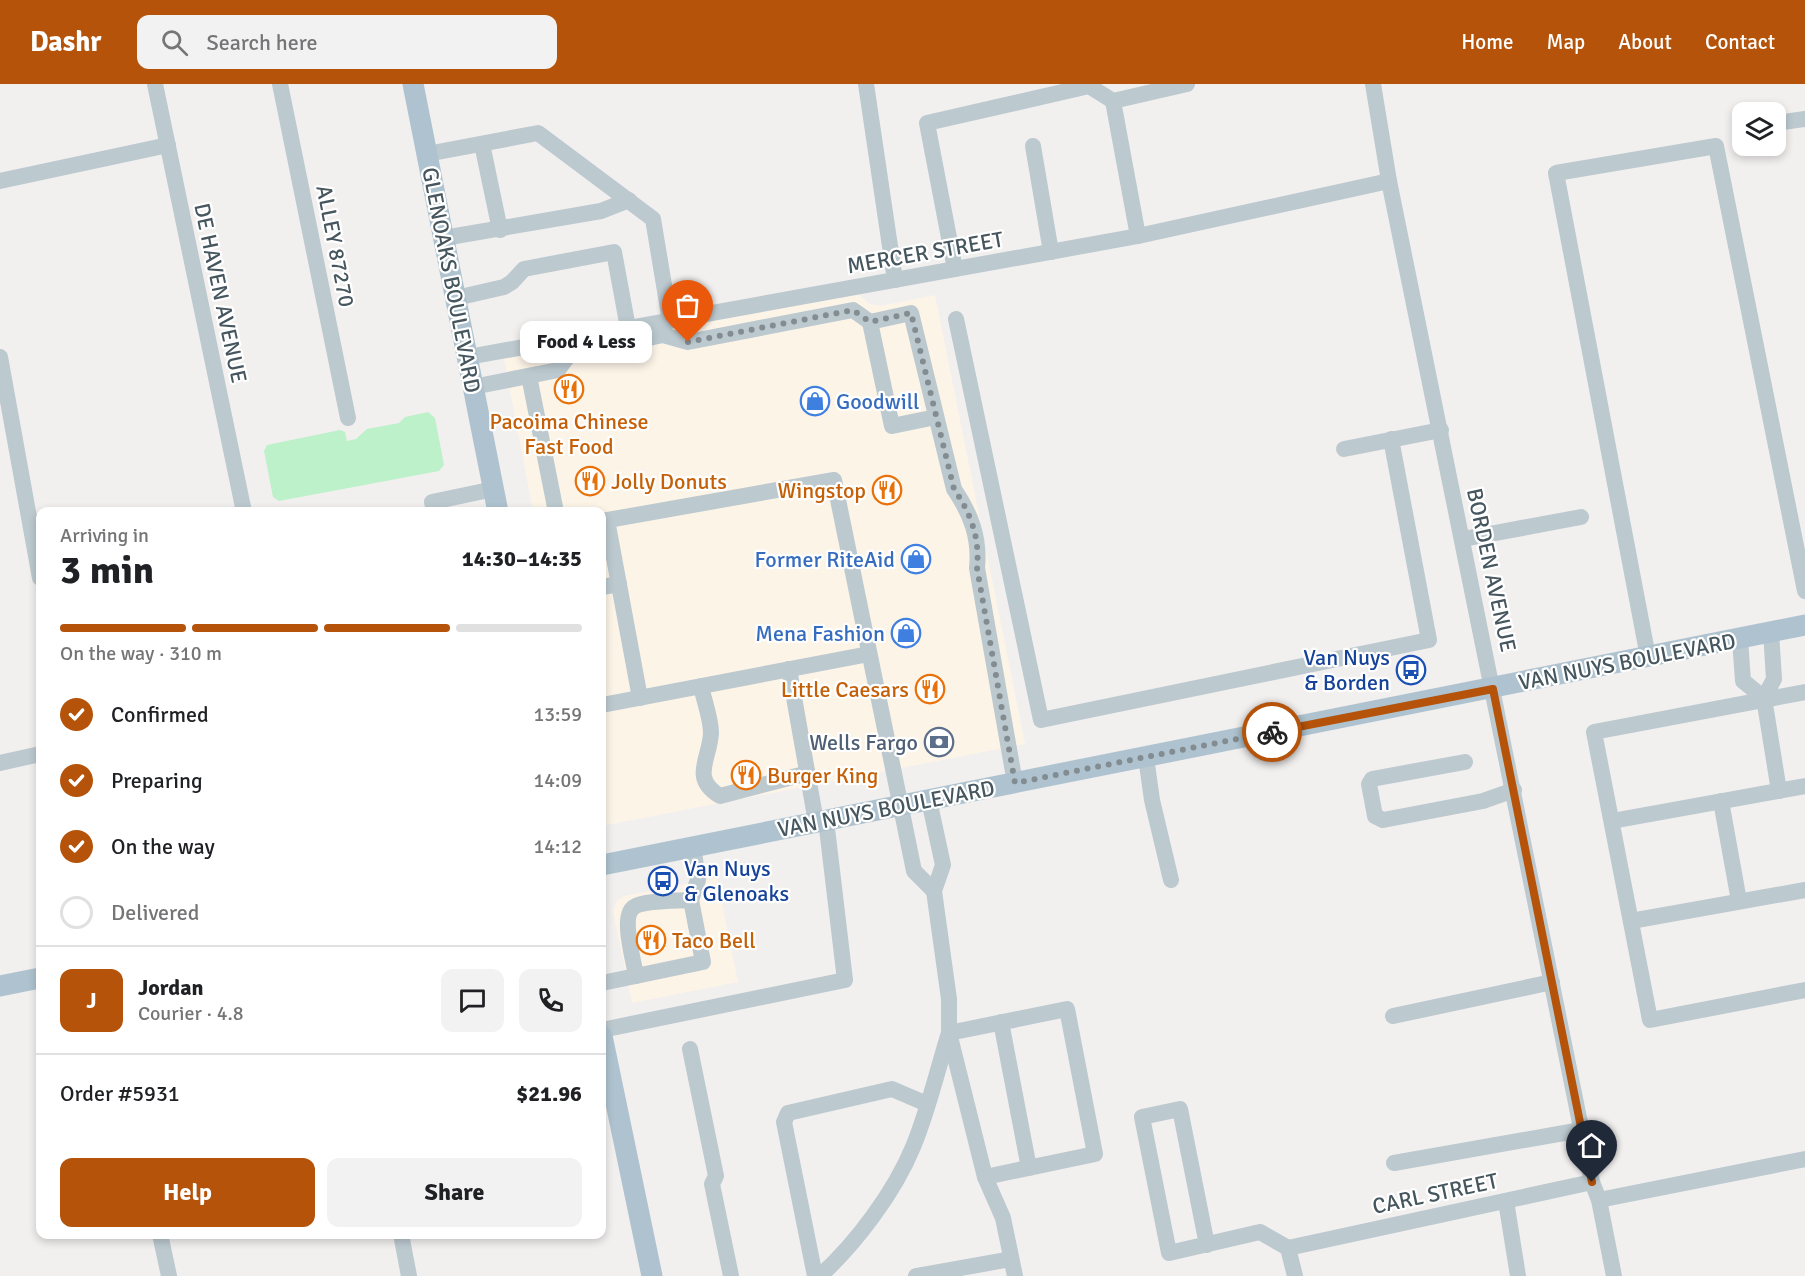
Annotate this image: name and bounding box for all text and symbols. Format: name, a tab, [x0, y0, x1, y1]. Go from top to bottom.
search box	[137, 15, 557, 69]
text: Dashr	[30, 25, 101, 59]
icon: search	[158, 26, 191, 59]
text: Search here	[206, 29, 317, 56]
text: Home	[1461, 29, 1514, 55]
text: Map	[1547, 29, 1585, 55]
text: About	[1618, 29, 1672, 55]
text: Contact	[1705, 29, 1775, 55]
map controls	[1732, 102, 1786, 156]
button: layers	[1732, 102, 1786, 156]
street label: GLENOAKS BOULEVARD	[416, 165, 487, 395]
street label: ALLEY 87270	[310, 183, 361, 309]
street label: DE HAVEN AVENUE	[188, 201, 253, 385]
street label: MERCER STREET	[845, 225, 1006, 280]
pin	[662, 280, 713, 342]
icon: bag	[671, 289, 704, 322]
callout: Food 4 Less	[520, 321, 652, 363]
text: Food 4 Less	[536, 329, 636, 354]
restaurant icon: Pacoima Chinese Fast Food	[553, 373, 585, 405]
shop icon: Goodwill	[799, 385, 831, 417]
place label: Goodwill	[836, 388, 920, 415]
place label: Pacoima Chinese Fast Food	[489, 408, 649, 460]
restaurant icon: Jolly Donuts	[574, 465, 606, 497]
place label: Jolly Donuts	[611, 468, 727, 495]
restaurant icon: Wingstop	[871, 474, 903, 506]
place label: Wingstop	[777, 477, 866, 504]
street label: BORDEN AVENUE	[1461, 486, 1522, 655]
text: Arriving in	[60, 523, 149, 548]
shop icon: Former RiteAid	[900, 543, 932, 575]
text: 14:30–14:35	[462, 545, 582, 572]
text: 3 min	[60, 546, 154, 594]
place label: Former RiteAid	[754, 546, 895, 573]
shop icon: Mena Fashion	[890, 617, 922, 649]
place label: Mena Fashion	[755, 620, 885, 647]
street label: VAN NUYS BOULEVARD	[1516, 627, 1738, 696]
text: On the way · 310 m	[60, 641, 222, 666]
place label: Van Nuys & Borden	[1303, 644, 1390, 696]
bus stop icon: Van Nuys & Borden	[1395, 654, 1427, 686]
restaurant icon: Little Caesars	[914, 673, 946, 705]
place label: Little Caesars	[781, 676, 909, 703]
icon: check	[60, 698, 93, 731]
text: Confirmed	[111, 701, 209, 728]
text: 13:59	[533, 702, 582, 727]
courier	[1242, 702, 1302, 762]
icon: bike	[1256, 716, 1289, 749]
bank icon: Wells Fargo	[923, 726, 955, 758]
place label: Wells Fargo	[809, 729, 918, 756]
restaurant icon: Burger King	[730, 759, 762, 791]
place label: Burger King	[767, 762, 879, 789]
icon: check	[60, 764, 93, 797]
text: Preparing	[111, 767, 203, 794]
text: 14:09	[533, 768, 582, 793]
street label: VAN NUYS BOULEVARD	[775, 774, 997, 843]
icon: check	[60, 830, 93, 863]
text: On the way	[111, 833, 215, 860]
text: 14:12	[533, 834, 582, 859]
place label: Van Nuys & Glenoaks	[684, 855, 789, 907]
bus stop icon: Van Nuys & Glenoaks	[647, 865, 679, 897]
text: Delivered	[111, 899, 199, 926]
restaurant icon: Taco Bell	[635, 924, 667, 956]
place label: Taco Bell	[672, 927, 756, 954]
button: chat	[441, 969, 504, 1032]
button: phone	[519, 969, 582, 1032]
text: Jordan	[138, 974, 204, 1001]
text: J	[86, 987, 97, 1014]
text: Courier · 4.8	[138, 1001, 244, 1026]
text: Order #5931	[60, 1080, 180, 1107]
text: $21.96	[516, 1080, 582, 1107]
pin	[1566, 1120, 1617, 1182]
icon: home	[1575, 1129, 1608, 1162]
button: Help	[60, 1158, 315, 1227]
button: Share	[327, 1158, 582, 1227]
street label: CARL STREET	[1370, 1167, 1500, 1220]

